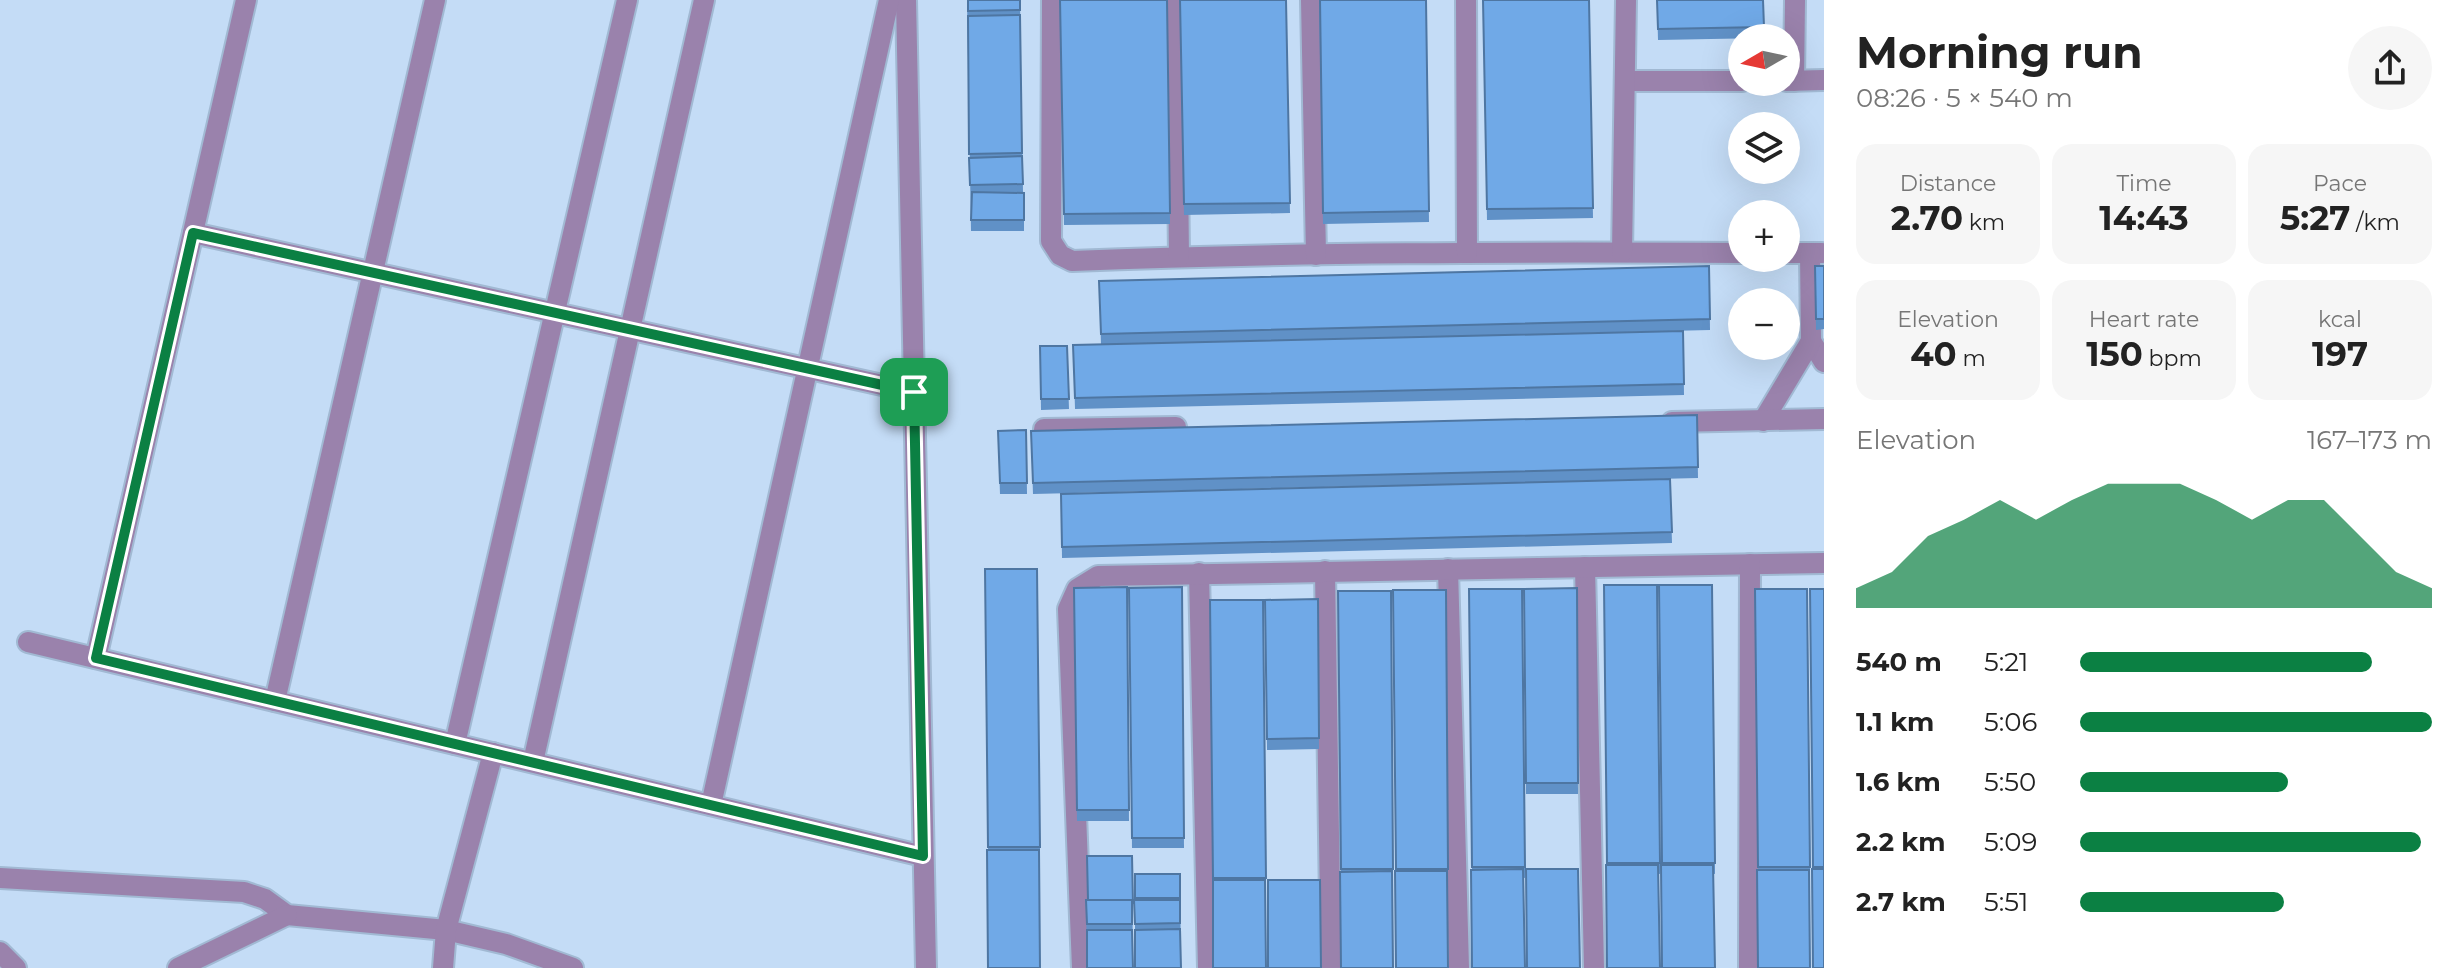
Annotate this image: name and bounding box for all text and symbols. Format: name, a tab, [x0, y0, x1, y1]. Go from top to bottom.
north arrow	[1728, 24, 1800, 96]
map controls	[1728, 24, 1800, 360]
text: Morning run	[1856, 25, 2143, 79]
button: share	[2348, 26, 2432, 110]
text: 08:26 · 5 × 540 m	[1856, 82, 2073, 114]
button: layers	[1728, 112, 1800, 184]
text: Distance	[1900, 170, 1996, 197]
text: Time	[2116, 170, 2172, 197]
text: Pace	[2313, 170, 2367, 197]
text: 2.70	[1891, 197, 1963, 239]
text: 14:43	[2099, 197, 2189, 239]
text: 5:27	[2280, 197, 2350, 239]
button: +	[1728, 200, 1800, 272]
text: km	[1963, 209, 2005, 236]
text: /km	[2350, 209, 2400, 236]
button: −	[1728, 288, 1800, 360]
text: Elevation	[1897, 306, 1999, 333]
text: Heart rate	[2089, 306, 2199, 333]
text: kcal	[2318, 306, 2362, 333]
text: 40	[1910, 333, 1957, 375]
text: 150	[2086, 333, 2143, 375]
text: 197	[2312, 333, 2368, 375]
text: m	[1957, 345, 1986, 372]
text: bpm	[2143, 345, 2202, 372]
pin	[880, 358, 948, 426]
icon: arrive	[892, 370, 936, 414]
text: Elevation	[1856, 424, 1976, 456]
text: 167–173 m	[2307, 424, 2432, 456]
text: 540 m	[1856, 646, 1942, 678]
text: 5:21	[1984, 646, 2028, 678]
text: 1.1 km	[1856, 706, 1934, 738]
text: 5:06	[1984, 706, 2037, 738]
text: 1.6 km	[1856, 766, 1941, 798]
text: 5:50	[1984, 766, 2036, 798]
text: 2.2 km	[1856, 826, 1946, 858]
text: 5:09	[1984, 826, 2037, 858]
text: 2.7 km	[1856, 886, 1946, 918]
text: 5:51	[1984, 886, 2028, 918]

